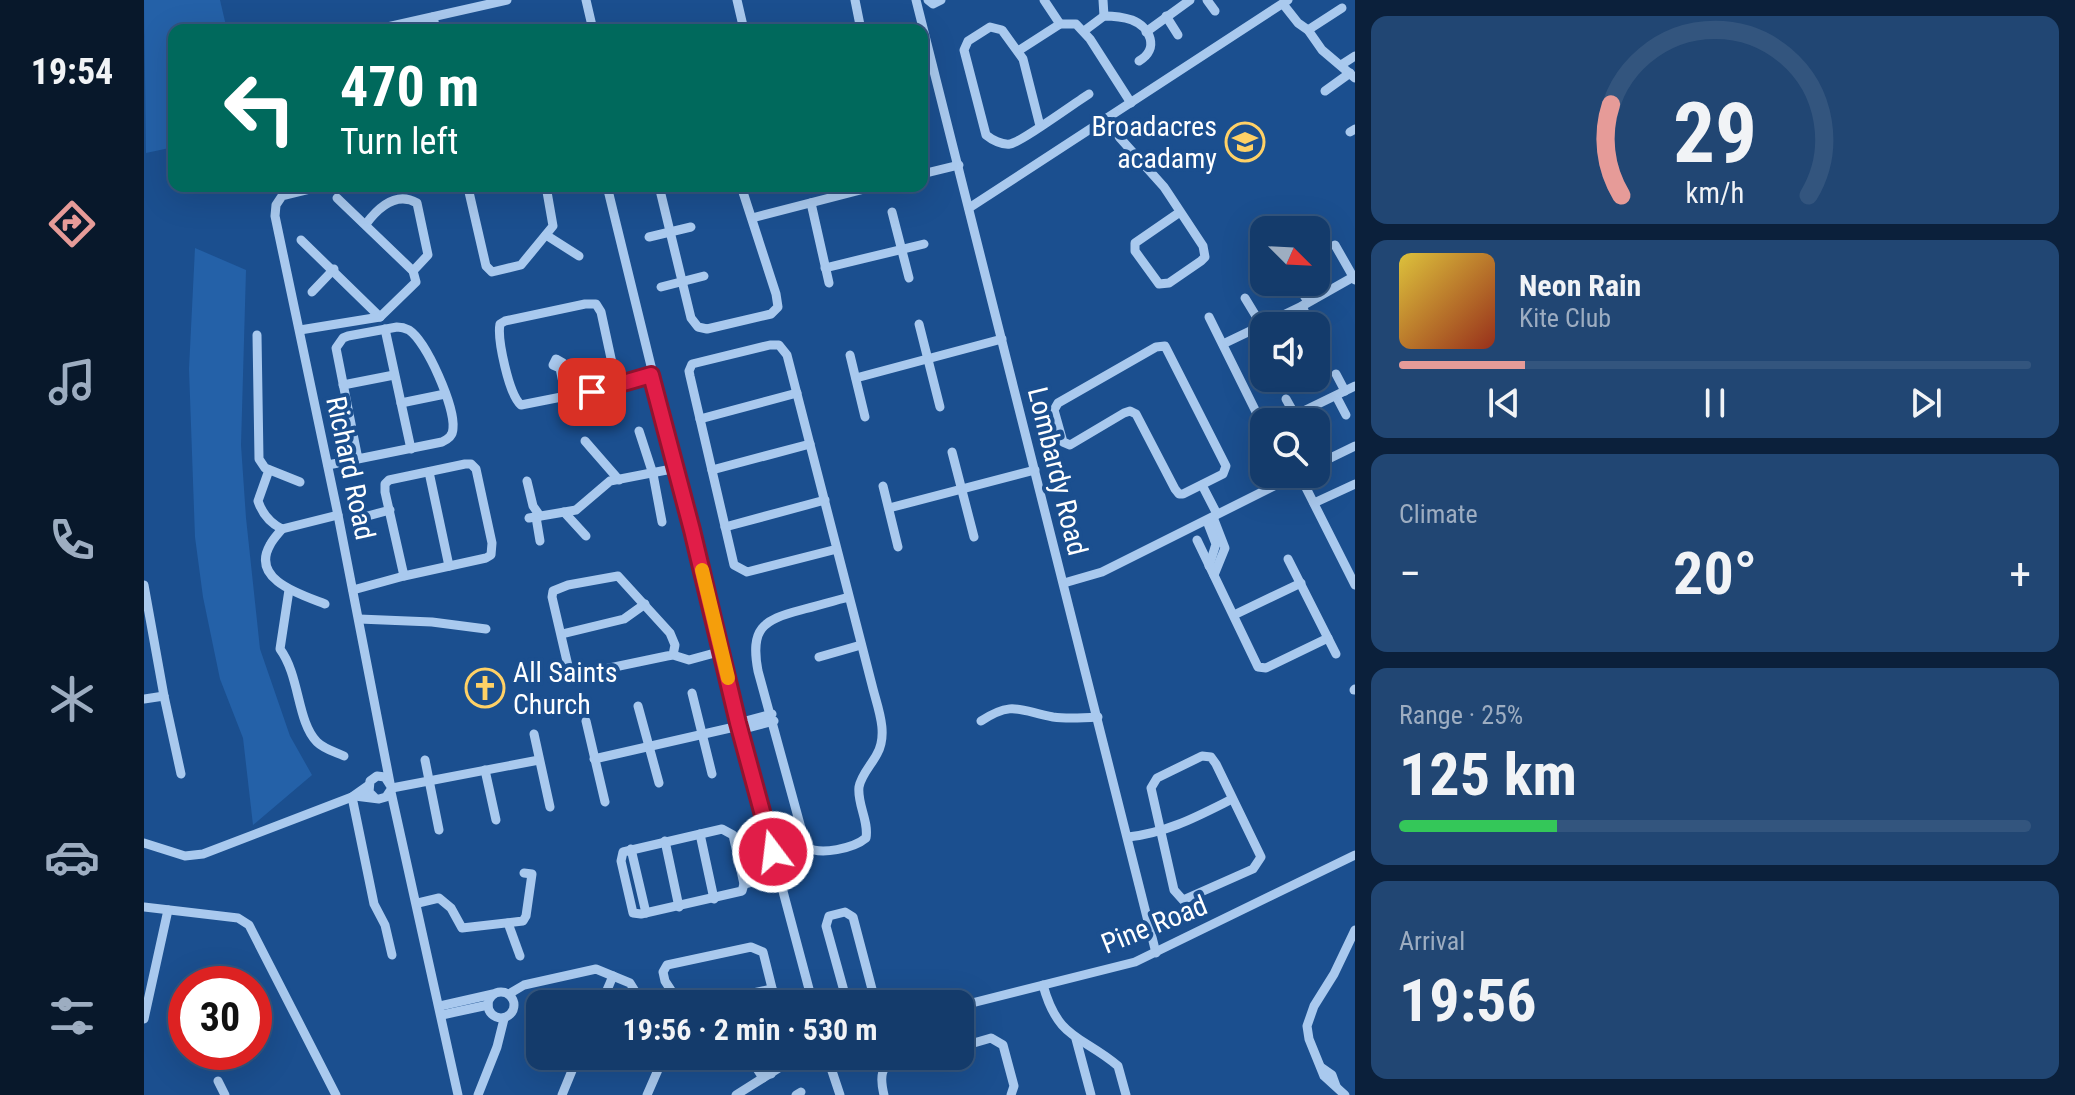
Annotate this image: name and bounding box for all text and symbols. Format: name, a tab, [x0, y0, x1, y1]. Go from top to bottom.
text: 19:54	[31, 51, 113, 93]
text: 470 m	[340, 54, 479, 120]
icon: left	[208, 56, 312, 160]
text: 29	[1673, 85, 1757, 182]
place label: Broadacres acadamy	[1092, 110, 1217, 175]
text: Turn left	[340, 121, 458, 163]
school or university icon: Broadacres acadamy	[1224, 121, 1266, 163]
text: km/h	[1686, 176, 1744, 210]
icon: directions	[44, 196, 100, 252]
north arrow	[1250, 216, 1330, 296]
map controls	[1250, 216, 1330, 488]
text: Neon Rain	[1519, 268, 1641, 303]
text: Kite Club	[1519, 303, 1611, 333]
button: sound	[1250, 312, 1330, 392]
icon: music	[44, 354, 100, 410]
pin	[558, 358, 626, 426]
icon: arrive	[570, 370, 614, 414]
icon: previous	[1482, 381, 1526, 425]
icon: pause	[1693, 381, 1737, 425]
icon: next	[1904, 381, 1948, 425]
street label: Lombardy Road	[1021, 384, 1094, 559]
street label: Richard Road	[319, 393, 382, 543]
button: search	[1250, 408, 1330, 488]
text: Climate	[1399, 499, 1478, 529]
icon: phone	[44, 512, 100, 568]
text: 20°	[1673, 538, 1757, 609]
text: −	[1399, 548, 1421, 600]
text: +	[2009, 548, 2031, 600]
place label: All Saints Church	[513, 656, 617, 721]
church icon: All Saints Church	[464, 667, 506, 709]
icon: climate	[44, 671, 100, 727]
text: Range · 25%	[1399, 700, 1523, 730]
text: 125 km	[1399, 739, 1577, 810]
position arrow	[731, 810, 815, 894]
icon: car	[44, 829, 100, 885]
street label: Pine Road	[1096, 888, 1212, 961]
text: Arrival	[1399, 926, 1465, 956]
text: 19:56	[1399, 965, 1537, 1036]
speed limit sign: 30	[168, 966, 272, 1070]
icon: filters	[44, 988, 100, 1044]
text: 19:56 · 2 min · 530 m	[623, 1012, 877, 1047]

